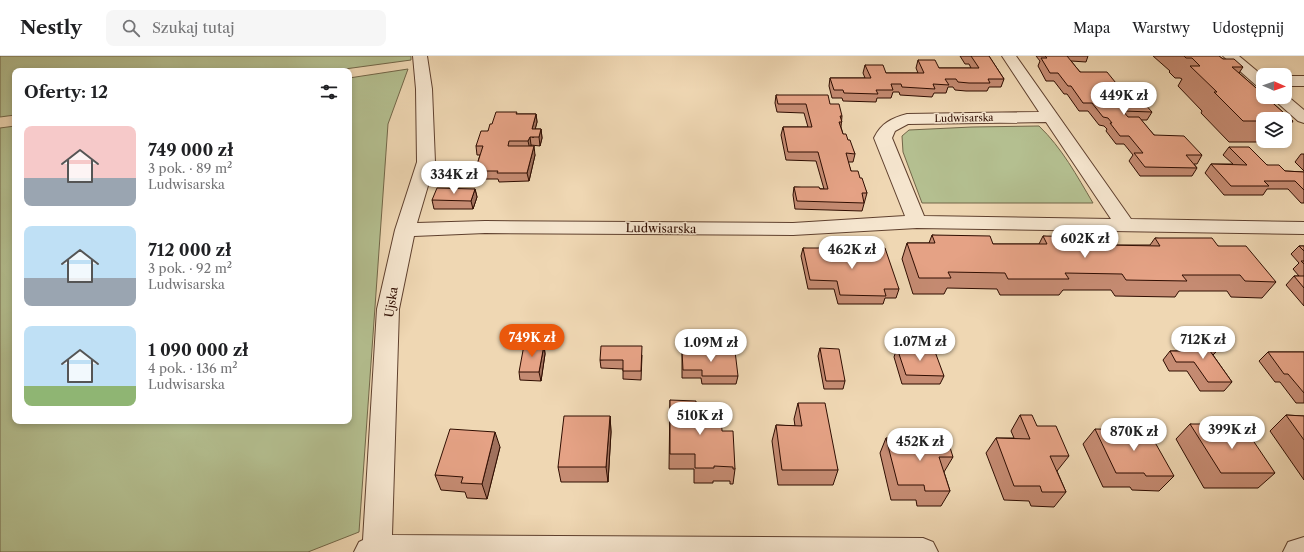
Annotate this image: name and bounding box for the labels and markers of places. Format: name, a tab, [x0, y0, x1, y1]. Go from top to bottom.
pin: 449K zł	[1087, 82, 1161, 116]
pin: 334K zł	[417, 161, 491, 195]
pin: 602K zł	[1048, 225, 1122, 259]
pin: 462K zł	[815, 236, 889, 270]
pin: 749K zł	[495, 324, 569, 358]
pin: 712K zł	[1166, 326, 1240, 360]
pin: 1.07M zł	[879, 328, 961, 362]
pin: 1.09M zł	[670, 329, 752, 363]
pin: 510K zł	[663, 402, 737, 436]
pin: 399K zł	[1195, 416, 1269, 450]
pin: 870K zł	[1097, 418, 1171, 452]
pin: 452K zł	[883, 428, 957, 462]

